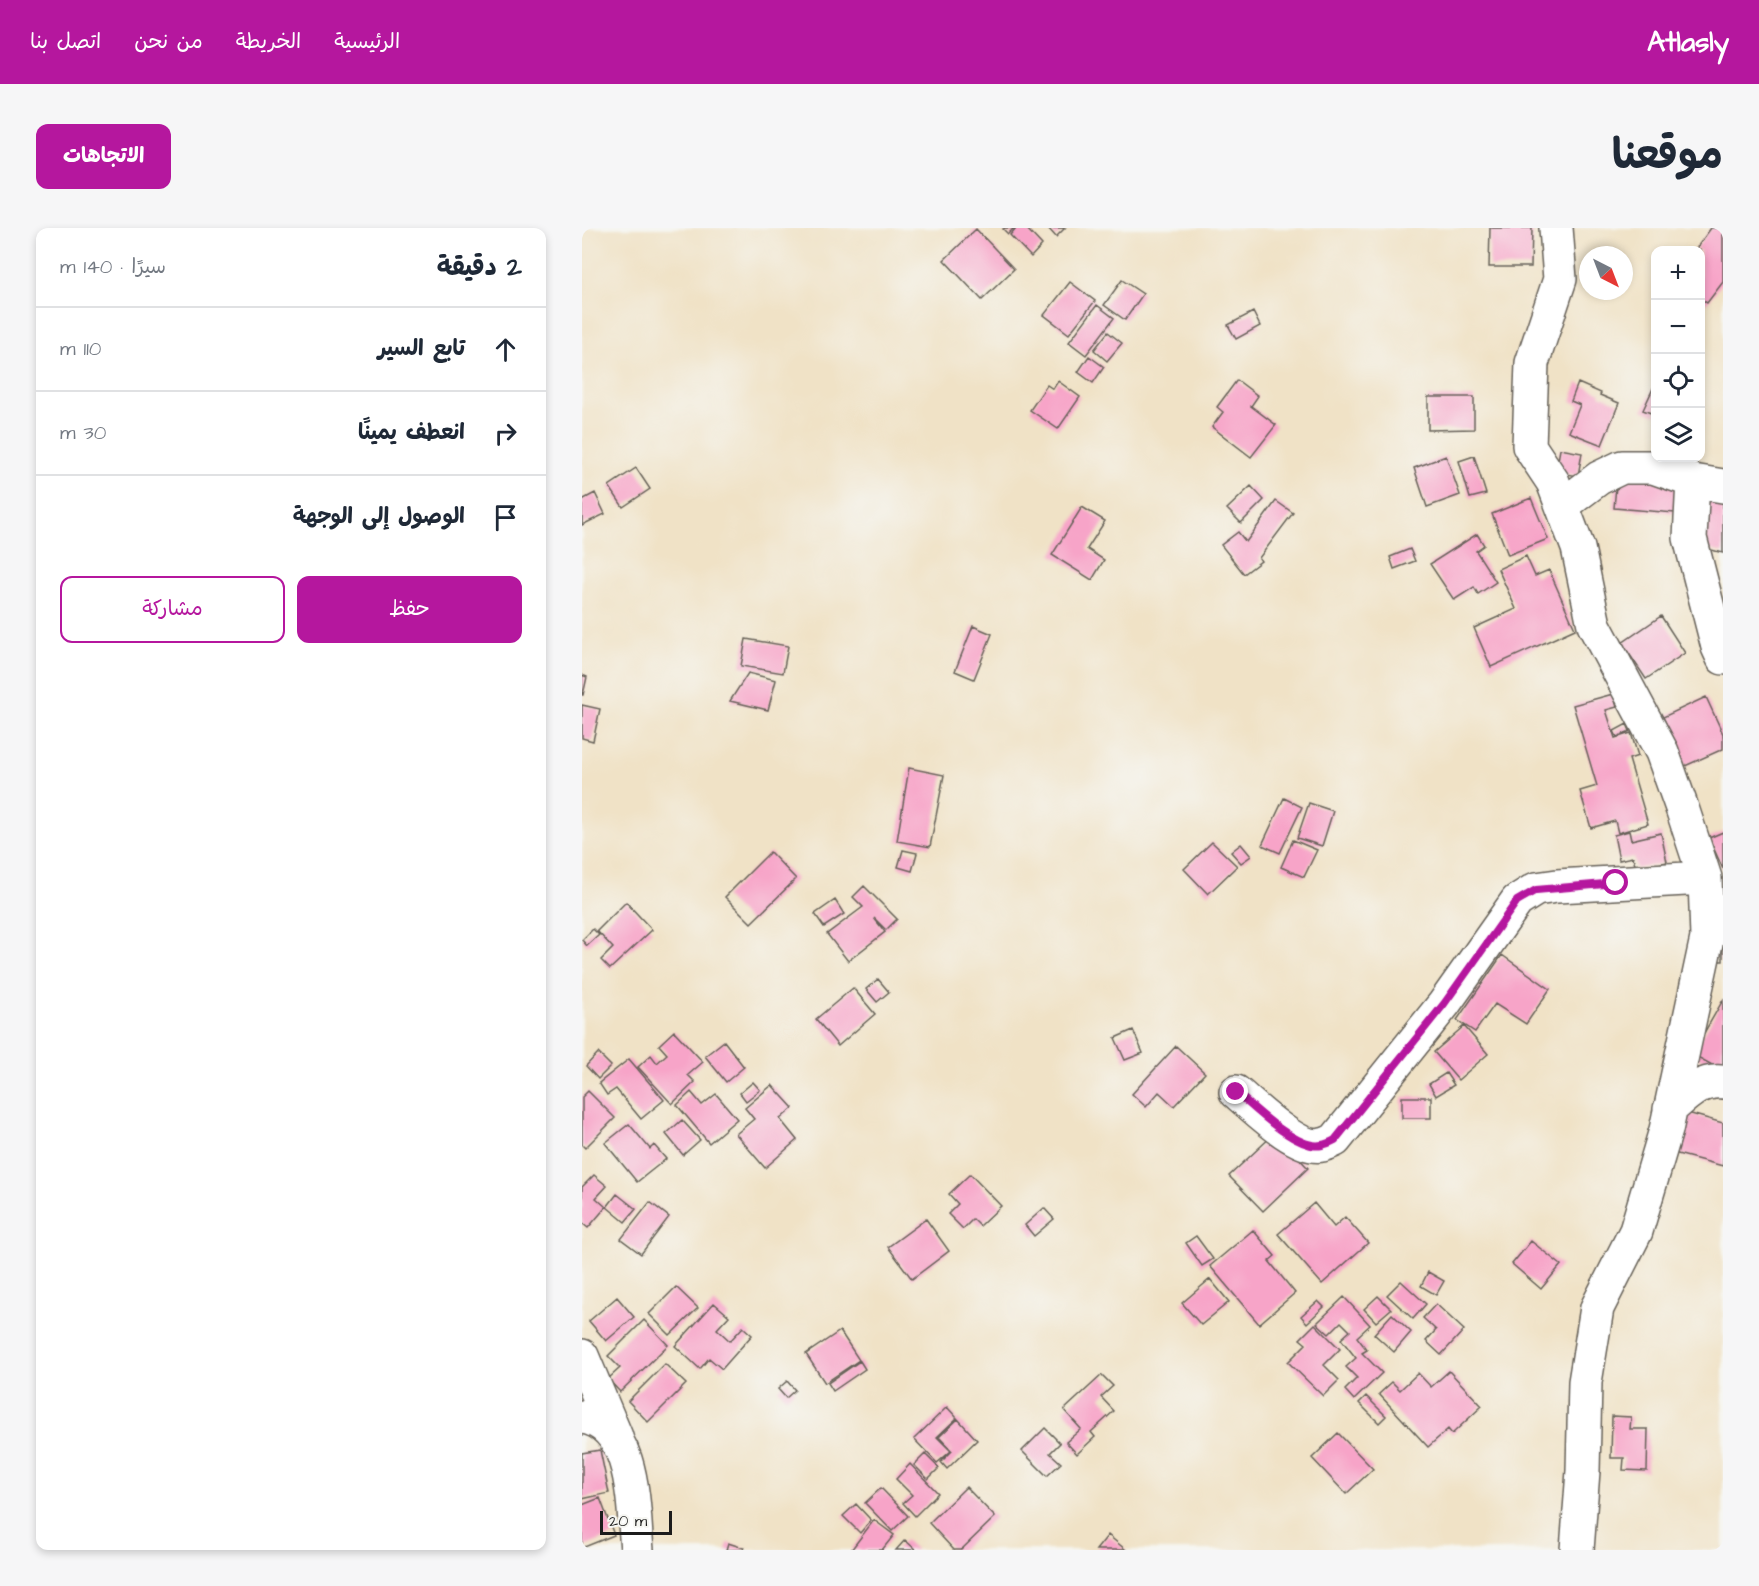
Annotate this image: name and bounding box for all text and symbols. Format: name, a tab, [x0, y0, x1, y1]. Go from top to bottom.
text: Atlasly	[1647, 23, 1729, 62]
text: اتصل بنا	[30, 27, 101, 56]
text: من نحن	[134, 27, 203, 56]
text: الخريطة	[236, 27, 301, 56]
text: الرئيسية	[334, 27, 400, 56]
button: الاتجاهات	[36, 124, 171, 189]
text: موقعنا	[1612, 127, 1723, 185]
north arrow	[1579, 246, 1633, 300]
map controls	[1651, 246, 1705, 462]
button: +	[1651, 246, 1705, 300]
text: 2 دقيقة	[437, 249, 522, 285]
text: سيرًا · 140 m	[60, 253, 166, 281]
button: −	[1651, 300, 1705, 354]
text: تابع السير	[378, 333, 465, 364]
icon: ahead	[489, 333, 522, 366]
text: 110 m	[60, 335, 101, 363]
button: locate	[1651, 354, 1705, 408]
button: layers	[1651, 408, 1705, 462]
text: انعطف يمينًا	[358, 417, 465, 448]
icon: right	[489, 417, 522, 450]
text: 30 m	[60, 419, 106, 447]
text: الوصول إلى الوجهة	[293, 501, 465, 532]
icon: arrive	[489, 501, 522, 534]
button: مشاركة	[60, 576, 285, 643]
button: حفظ	[297, 576, 522, 643]
route start	[1602, 869, 1628, 895]
route end	[1222, 1078, 1248, 1104]
scale bar	[600, 1508, 672, 1536]
text: 20 m	[609, 1510, 647, 1532]

